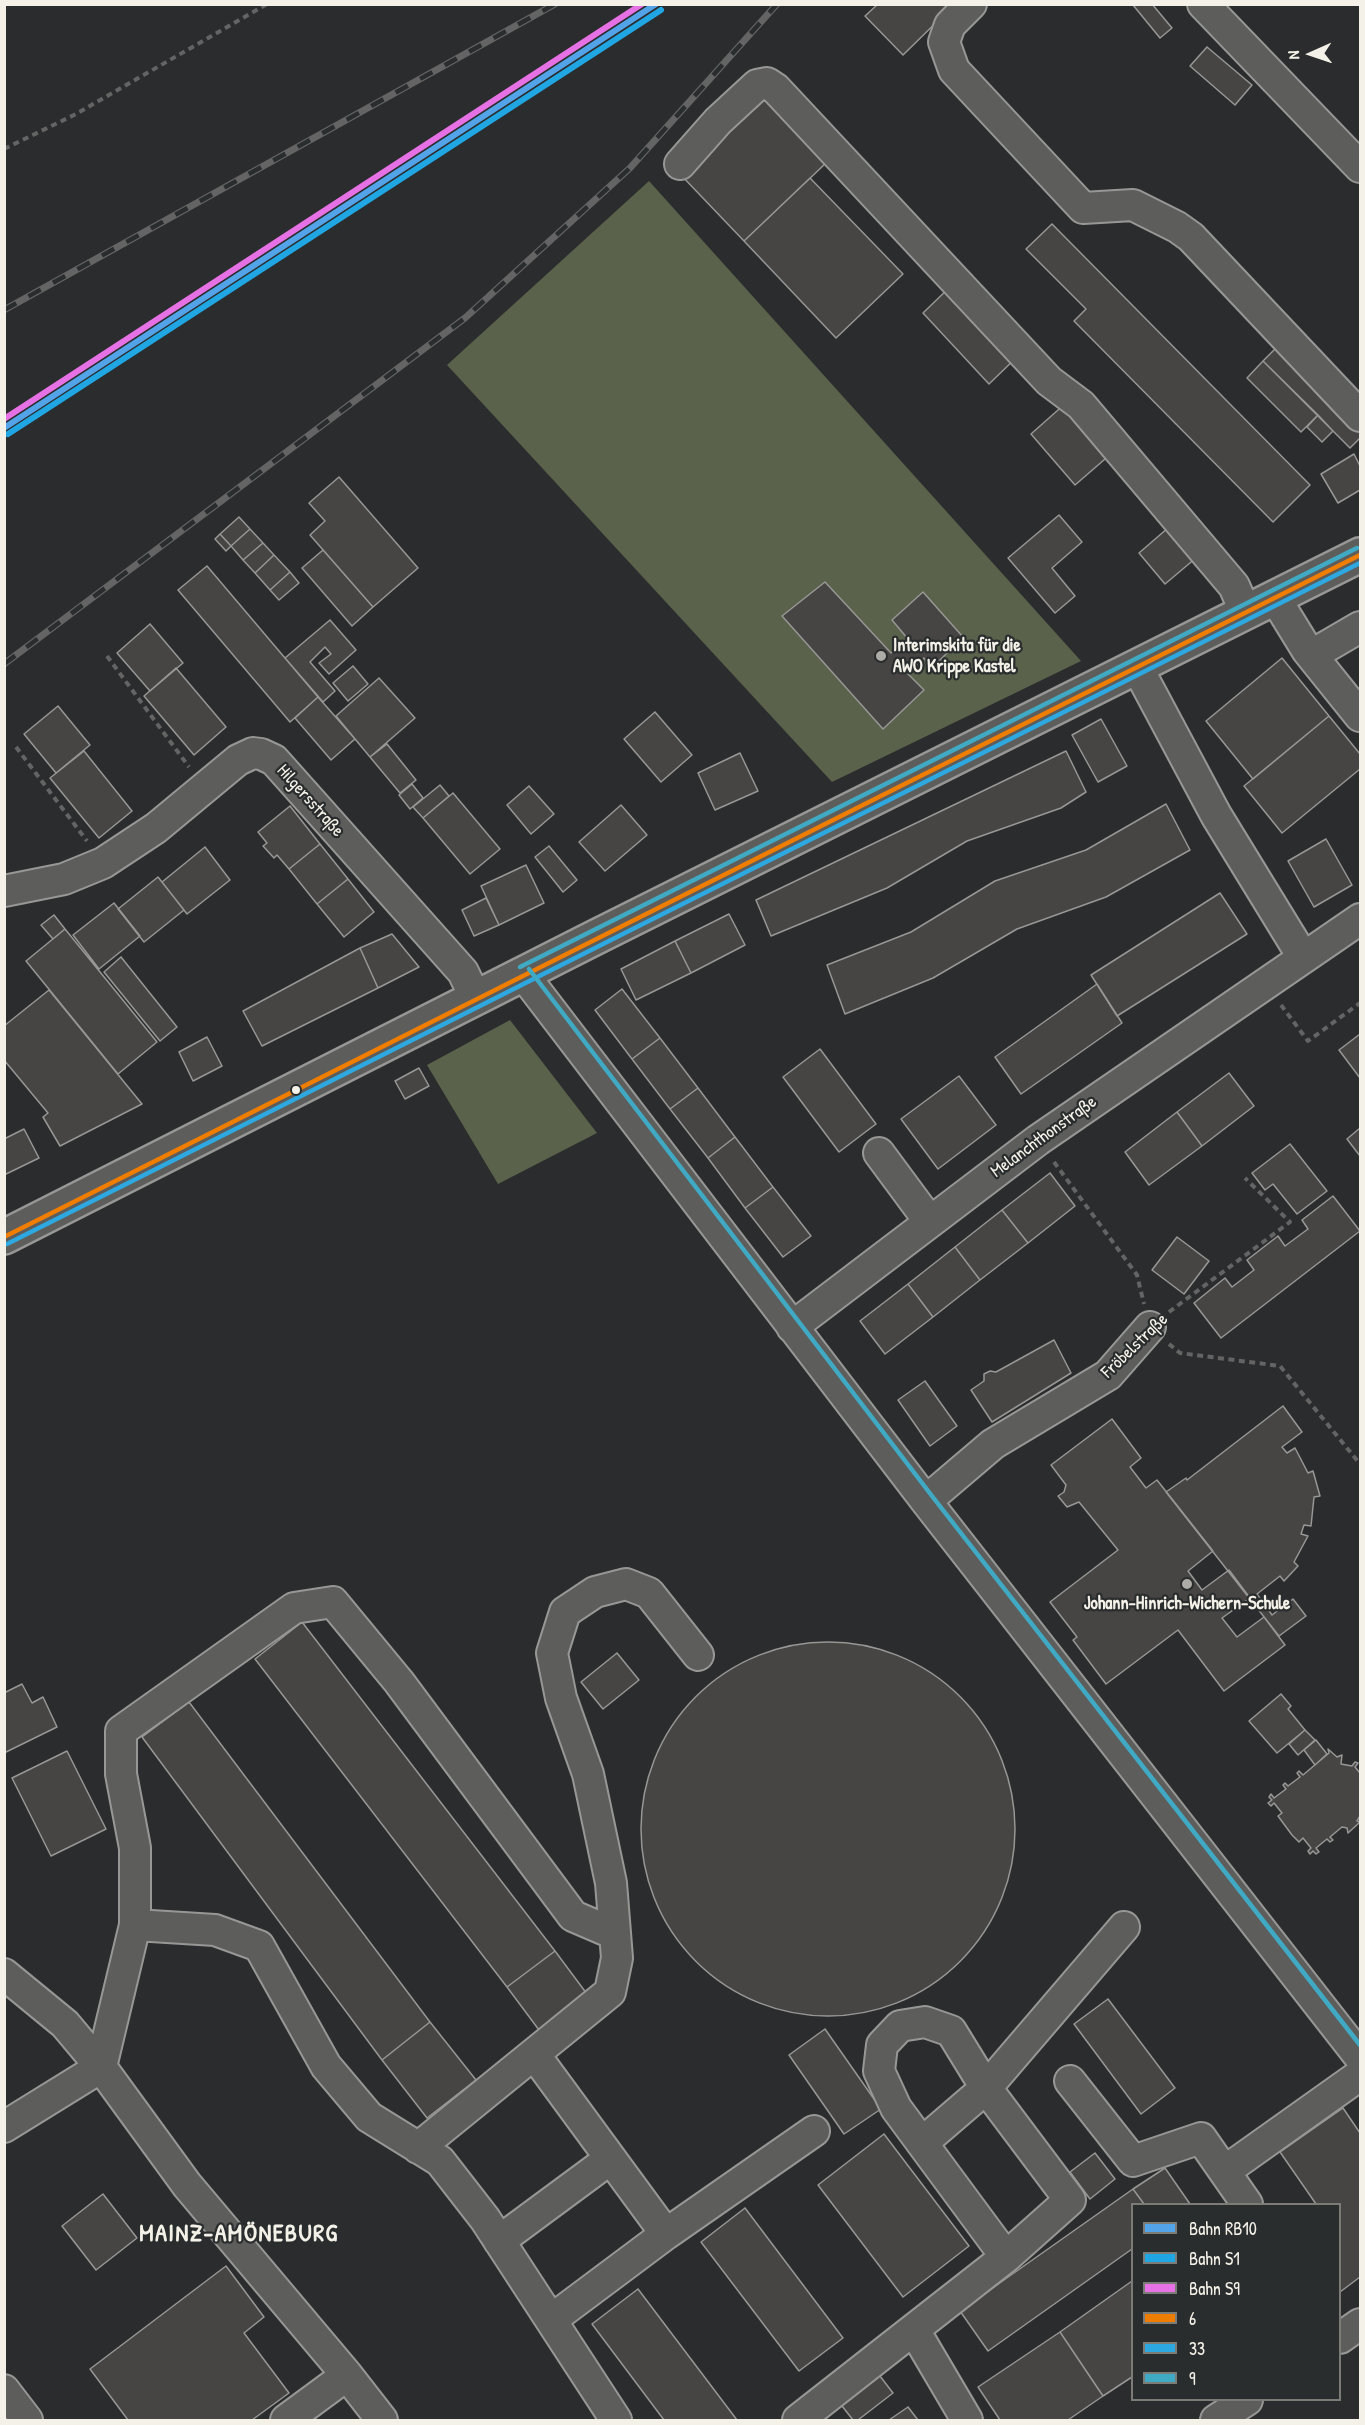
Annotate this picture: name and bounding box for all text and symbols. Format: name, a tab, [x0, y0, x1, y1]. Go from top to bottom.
north arrow	[1281, 24, 1341, 84]
text: N	[1282, 50, 1304, 60]
place label: Interimskita für die AWO Krippe Kastel	[893, 635, 1021, 678]
marker: Interimskita für die AWO Krippe Kastel	[874, 649, 888, 663]
street label: Hilgersstraße	[272, 760, 348, 842]
unlabelled marker	[290, 1084, 302, 1096]
street label: Melanchthonstraße	[987, 1091, 1101, 1183]
street label: Fröbelstraße	[1097, 1309, 1173, 1383]
marker: Johann-Hinrich-Wichern-Schule	[1180, 1577, 1194, 1591]
place label: Johann-Hinrich-Wichern-Schule	[1084, 1593, 1290, 1615]
legend	[1131, 2203, 1341, 2401]
text: Bahn RB10	[1189, 2216, 1257, 2241]
district label: MAINZ-AMÖNEBURG	[139, 2221, 339, 2249]
text: Bahn S1	[1189, 2246, 1240, 2271]
text: Bahn S9	[1189, 2276, 1240, 2301]
text: 6	[1189, 2306, 1196, 2331]
text: 33	[1189, 2336, 1205, 2361]
text: 9	[1189, 2366, 1196, 2391]

